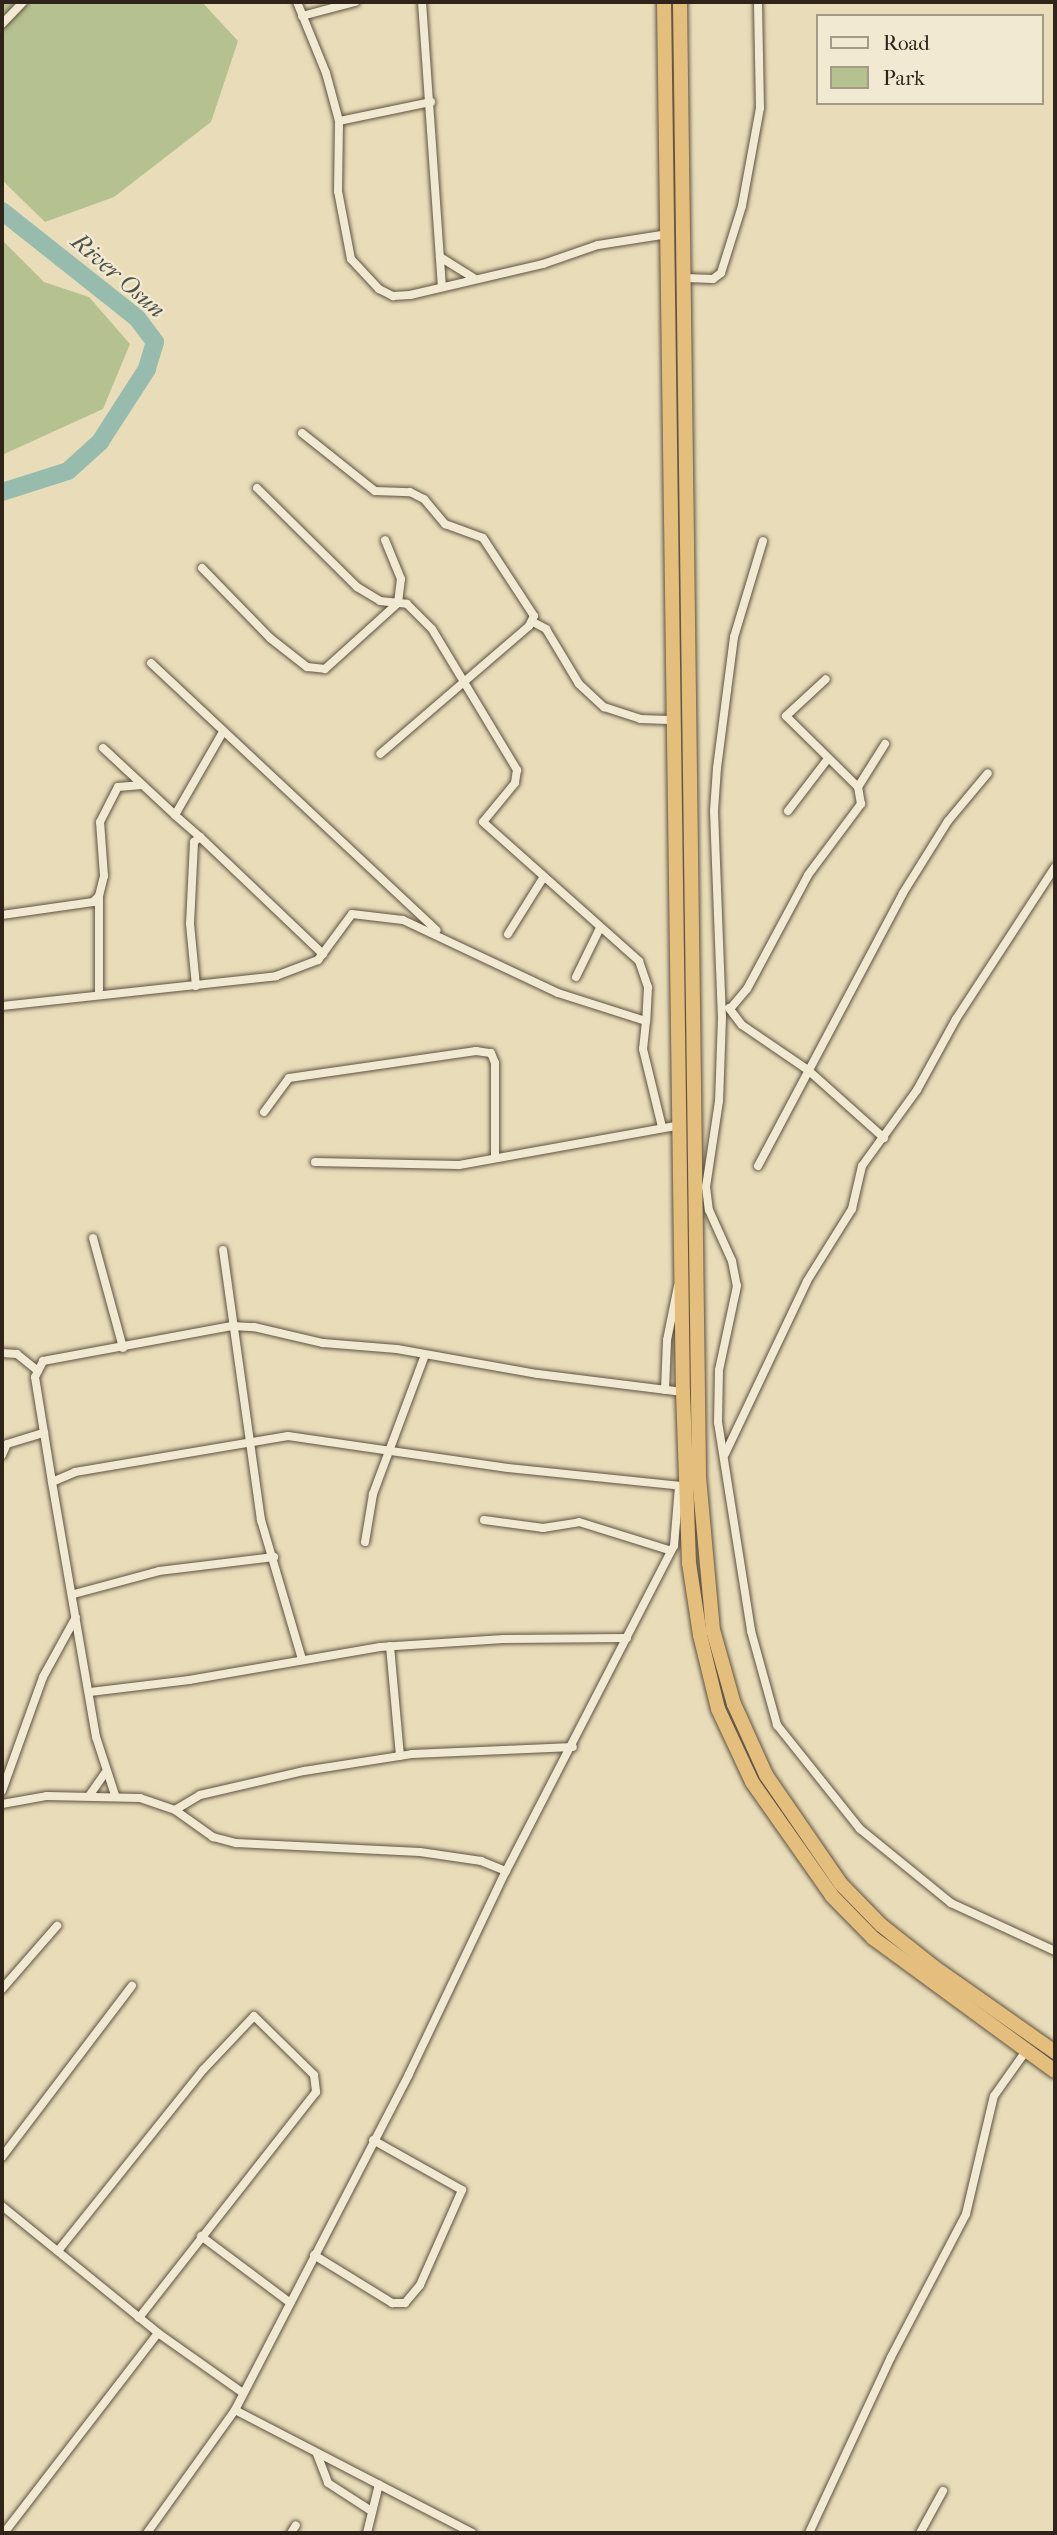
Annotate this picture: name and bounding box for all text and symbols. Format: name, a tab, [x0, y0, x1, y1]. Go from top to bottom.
legend	[816, 14, 1043, 105]
text: Road	[883, 31, 930, 55]
text: Park	[883, 66, 925, 90]
water label: River Osun	[65, 228, 171, 324]

